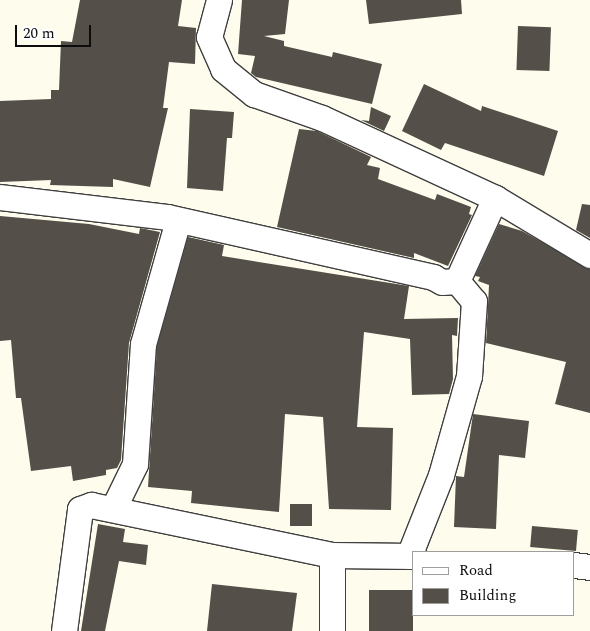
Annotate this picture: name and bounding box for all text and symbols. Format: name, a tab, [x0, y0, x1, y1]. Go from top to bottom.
scale bar	[18, 15, 94, 47]
text: 20 m	[23, 22, 55, 45]
legend	[412, 551, 575, 616]
text: Road	[459, 559, 493, 582]
text: Building	[459, 584, 516, 607]

